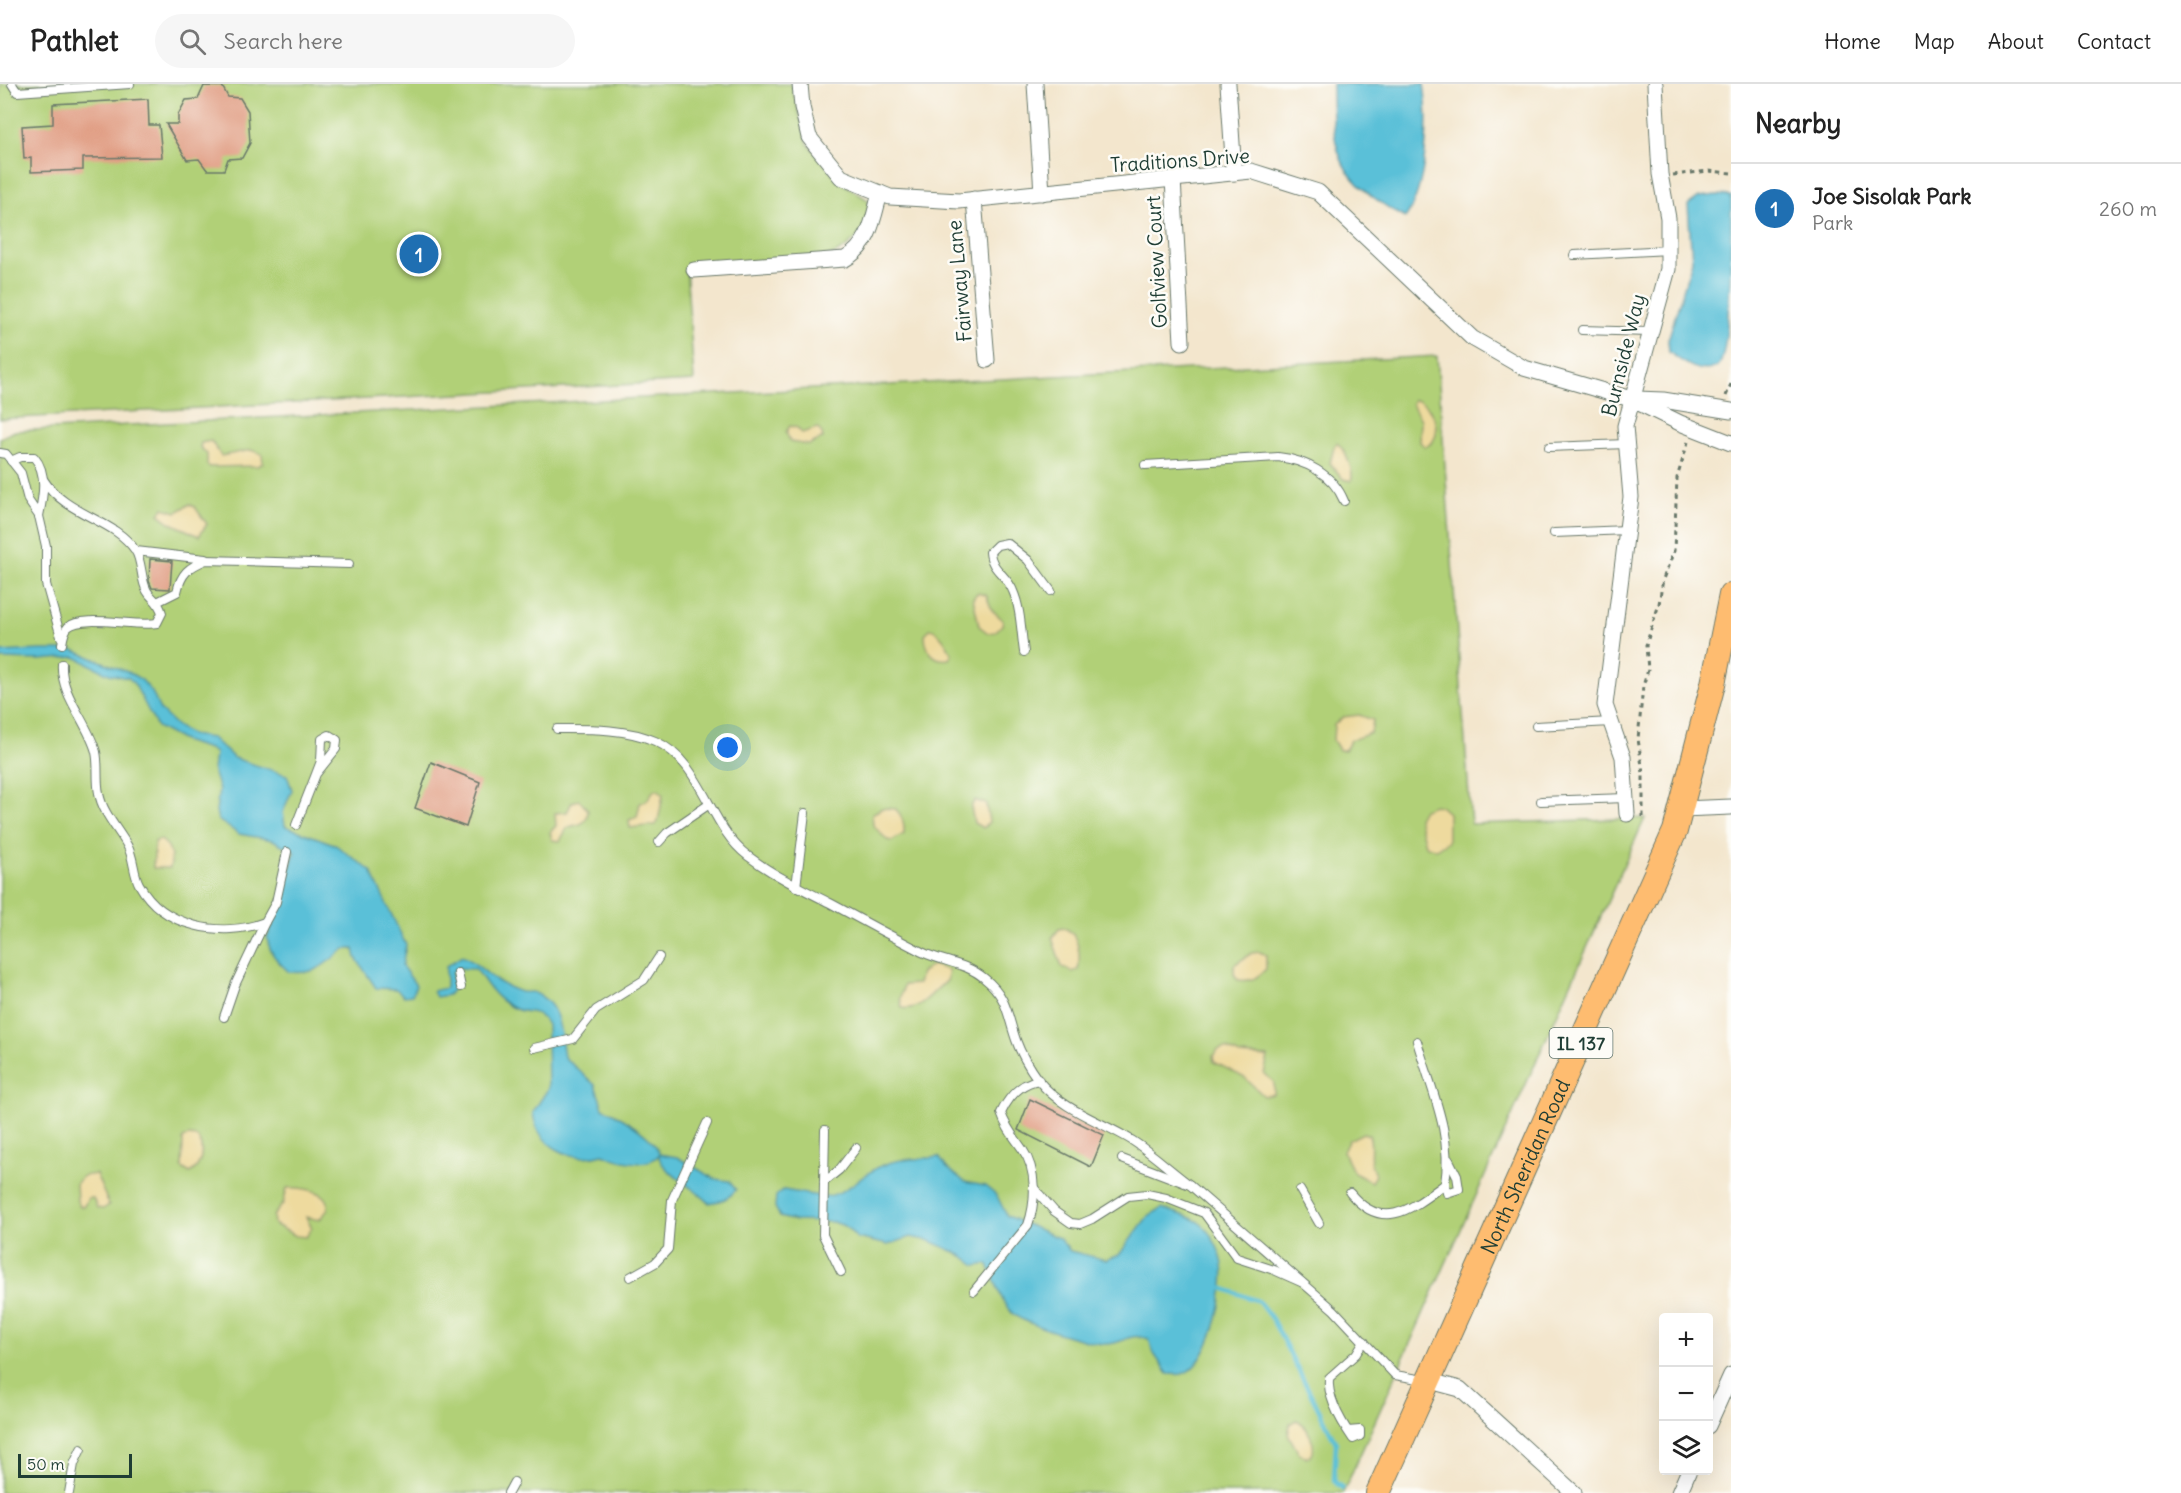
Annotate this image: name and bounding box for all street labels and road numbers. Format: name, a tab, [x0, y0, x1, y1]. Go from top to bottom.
street label: Traditions Drive	[1109, 143, 1251, 177]
street label: Golfview Court	[1140, 195, 1172, 329]
street label: Fairway Lane	[941, 219, 977, 343]
street label: Burnside Way	[1596, 291, 1650, 419]
road number: IL 137	[1550, 1028, 1612, 1058]
street label: North Sheridan Road	[1475, 1075, 1575, 1258]

